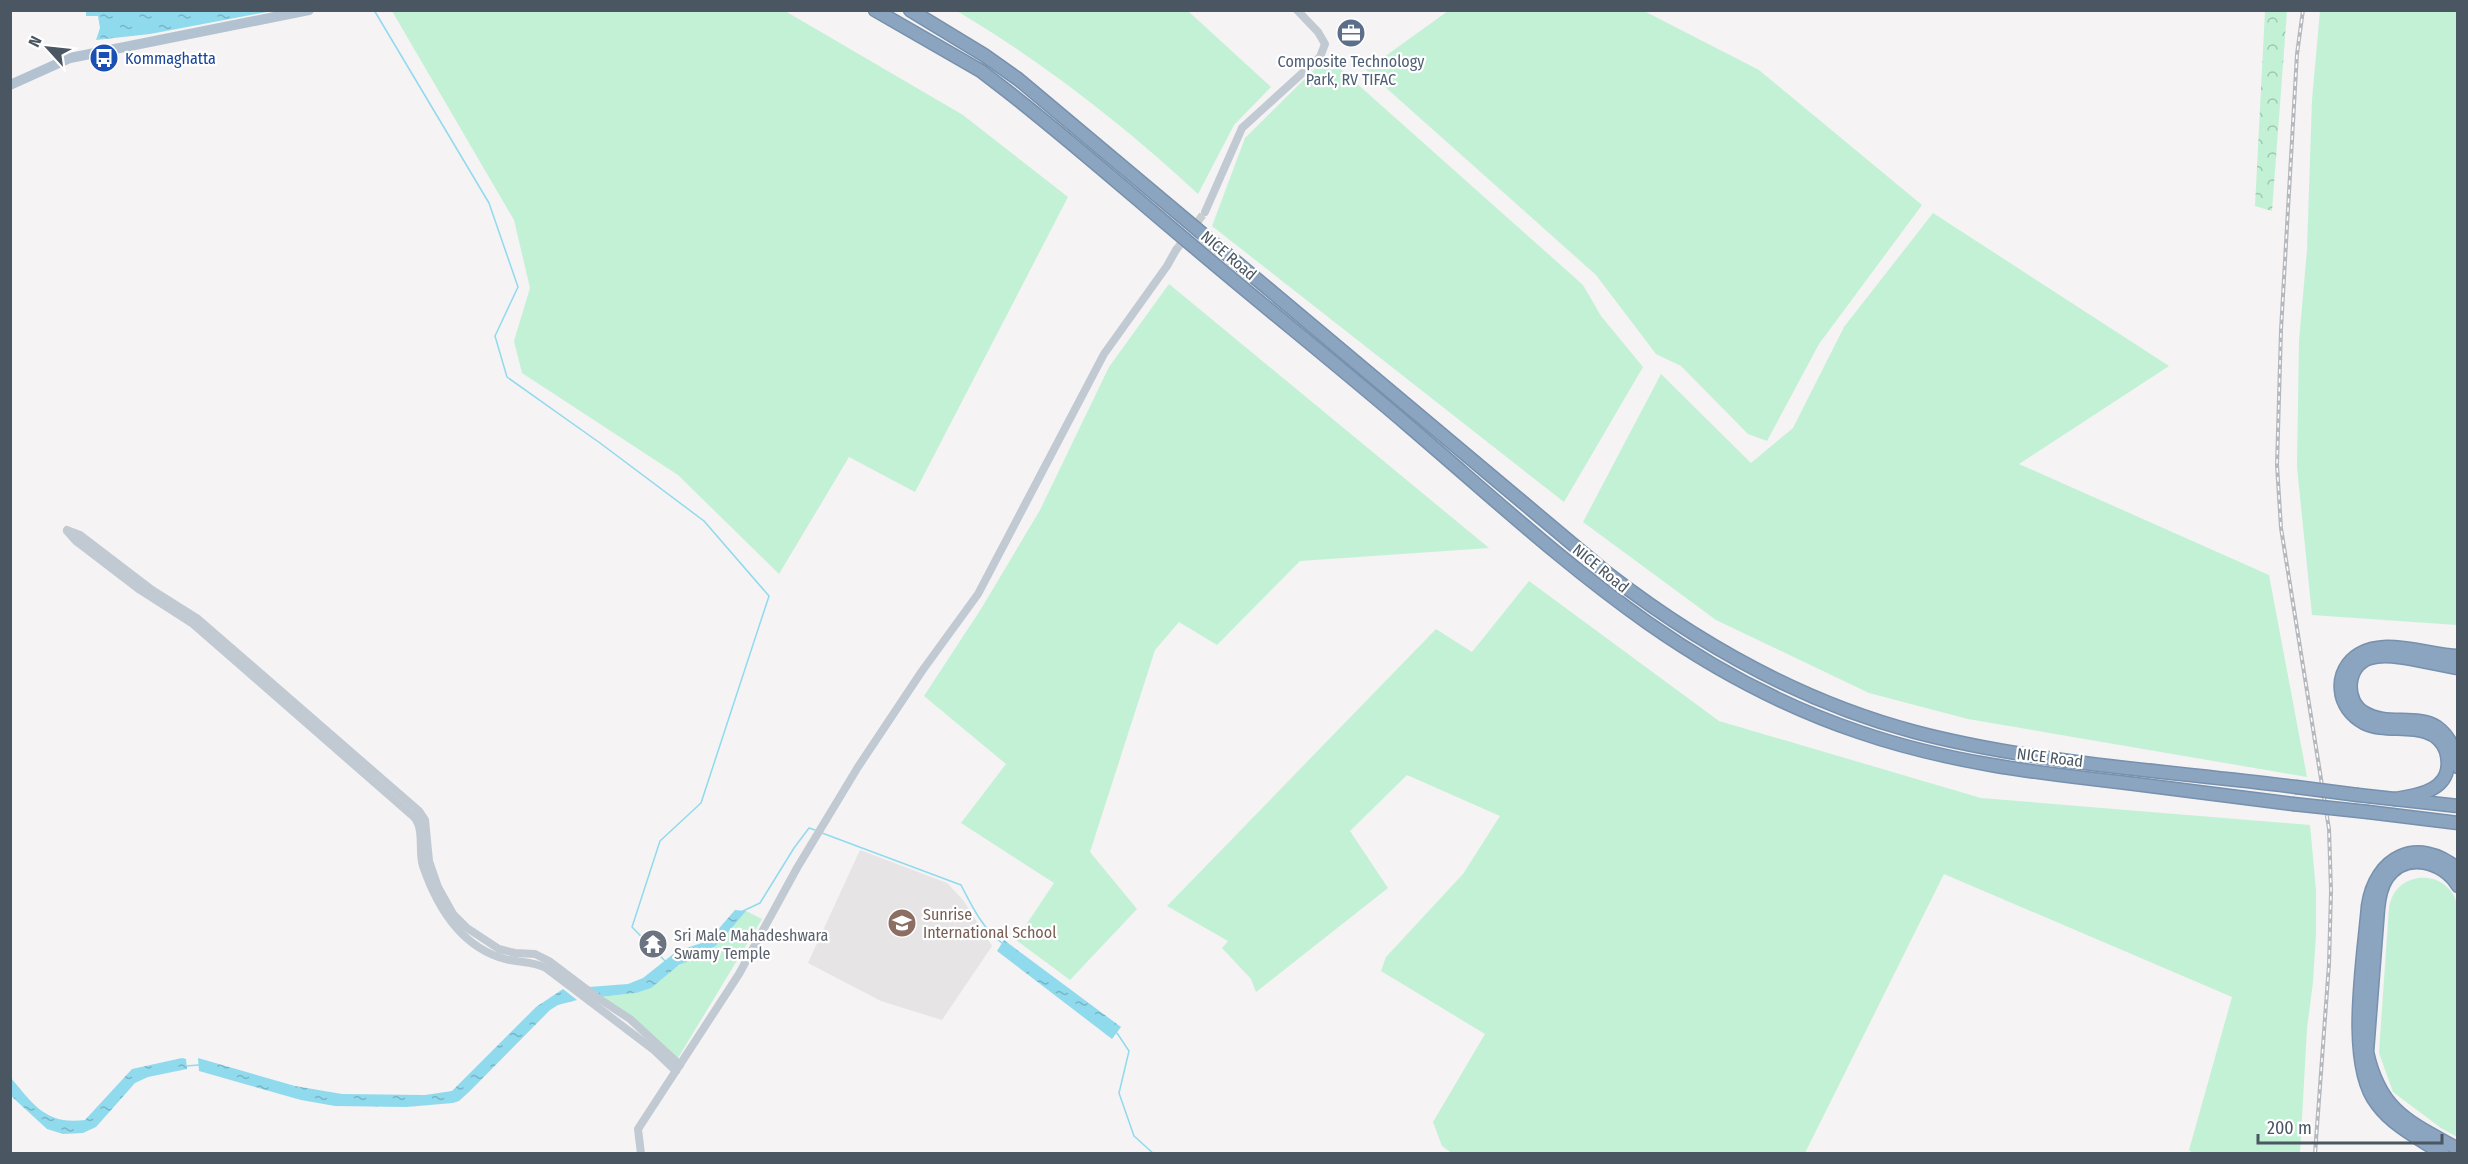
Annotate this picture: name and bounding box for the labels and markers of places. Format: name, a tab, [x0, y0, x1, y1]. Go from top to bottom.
office icon: Composite Technology Park, RV TIFAC	[1335, 17, 1367, 49]
bus stop icon: Kommaghatta	[88, 42, 120, 74]
place label: Kommaghatta	[125, 49, 216, 68]
place label: Composite Technology Park, RV TIFAC	[1278, 52, 1425, 89]
place label: Sunrise International School	[923, 905, 1056, 942]
school or university icon: Sunrise International School	[886, 907, 918, 939]
place label: Sri Male Mahadeshwara Swamy Temple	[674, 926, 829, 963]
temple icon: Sri Male Mahadeshwara Swamy Temple	[637, 928, 669, 960]

